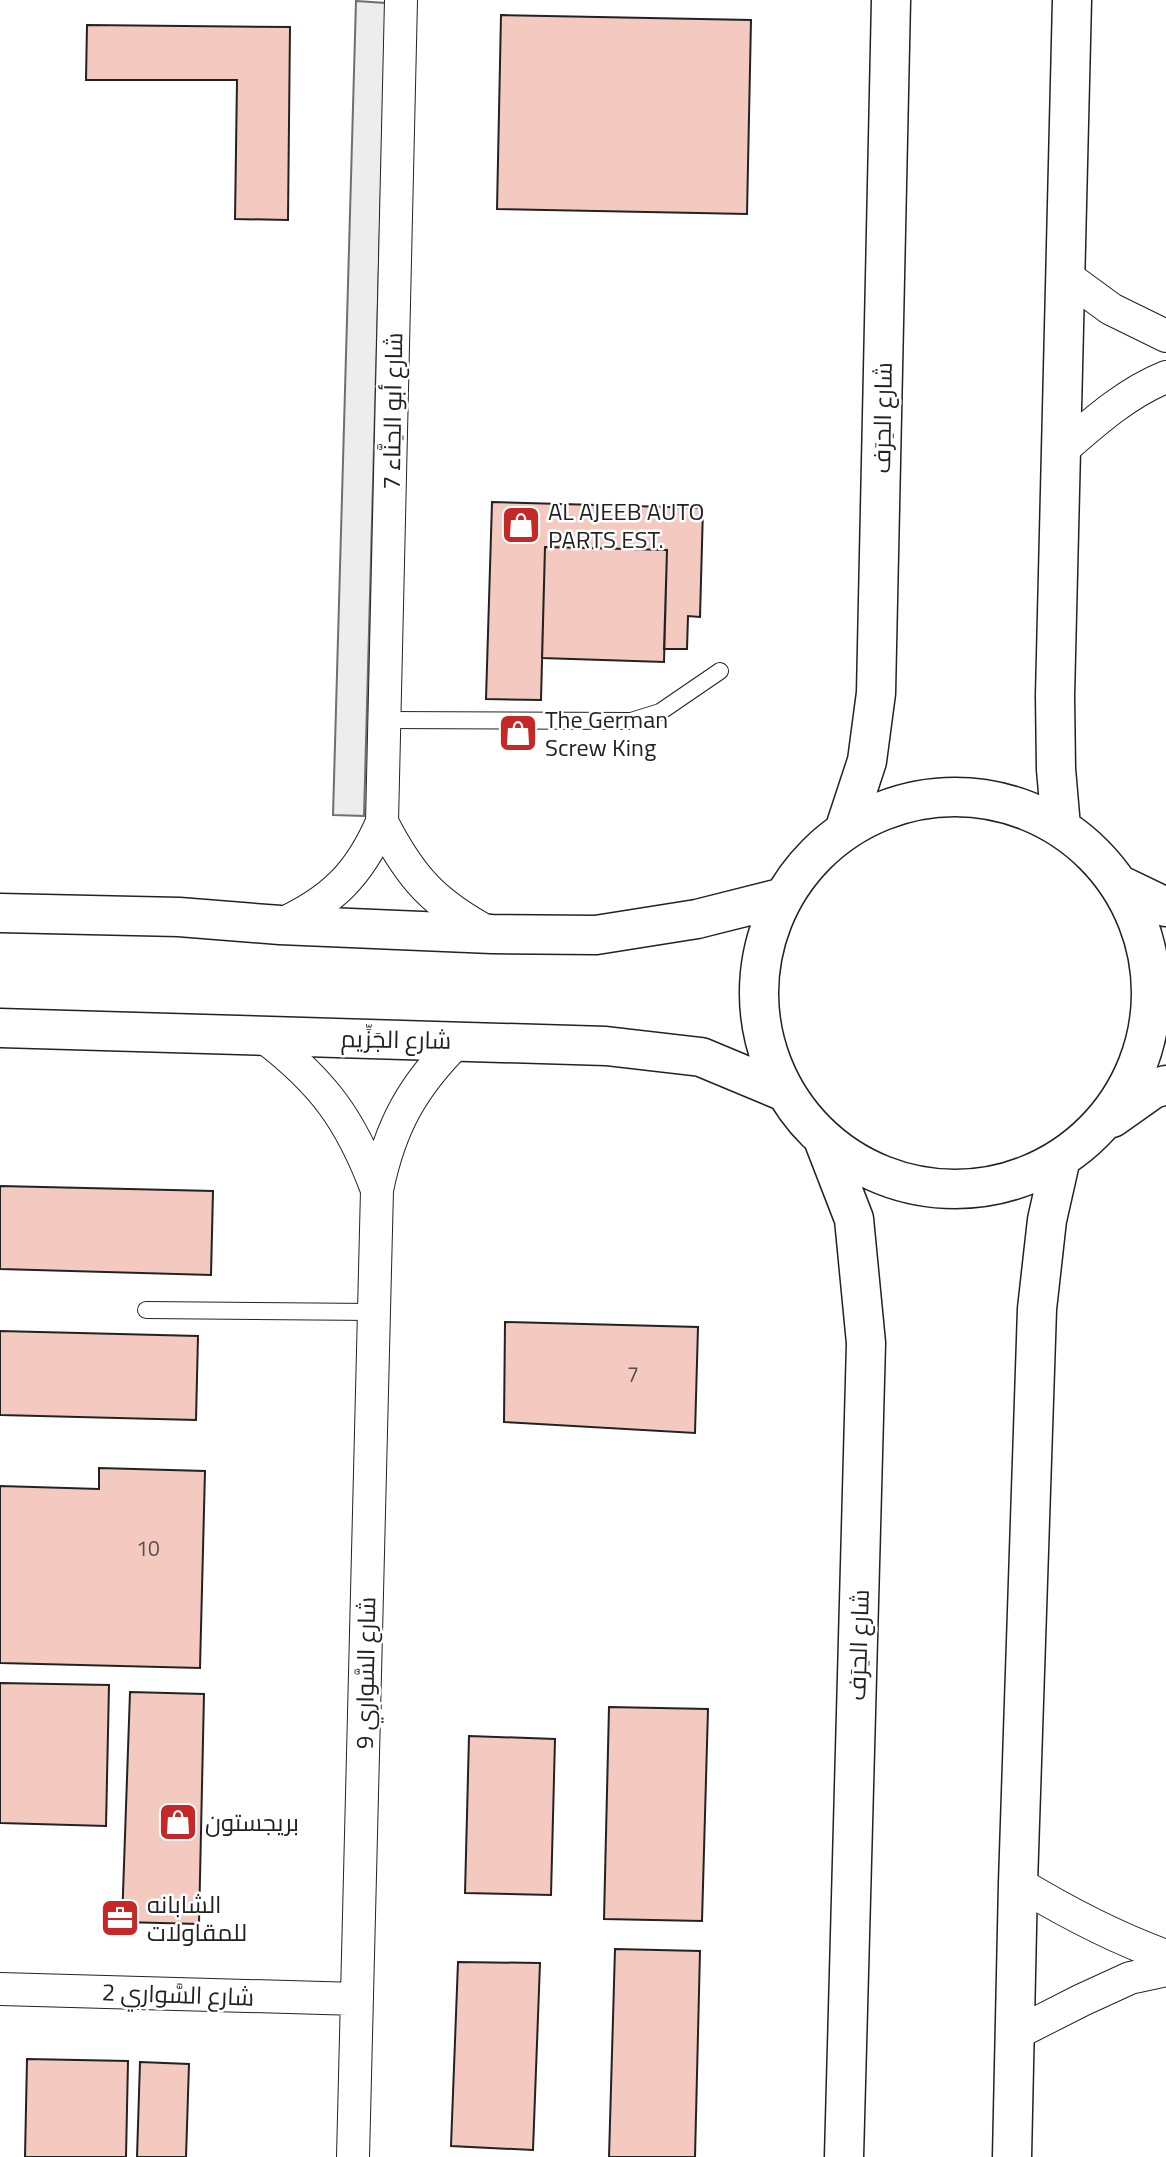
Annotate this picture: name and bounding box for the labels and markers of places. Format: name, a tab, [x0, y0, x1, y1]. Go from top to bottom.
place label: AL AJEEB AUTO PARTS EST.	[548, 493, 704, 557]
shop icon: AL AJEEB AUTO PARTS EST.	[500, 504, 542, 546]
place label: The German Screw King	[545, 701, 668, 765]
shop icon: The German Screw King	[497, 712, 539, 754]
shop icon: بريجستون	[157, 1801, 199, 1843]
place label: بريجستون	[205, 1804, 299, 1840]
place label: الشابانه للمقاولات	[147, 1886, 247, 1950]
office icon: الشابانه للمقاولات	[99, 1897, 141, 1939]

